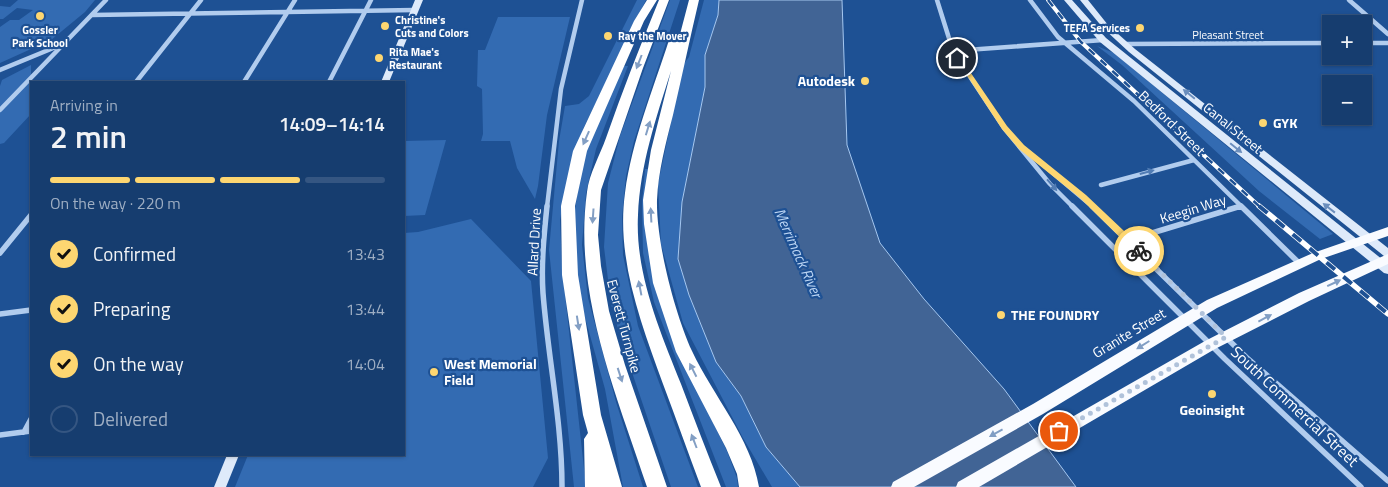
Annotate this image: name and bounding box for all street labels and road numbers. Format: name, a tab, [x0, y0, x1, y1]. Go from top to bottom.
street label: Pleasant Street	[1192, 27, 1264, 43]
street label: Bedford Street	[1134, 85, 1211, 160]
street label: Canal Street	[1199, 97, 1268, 158]
street label: Keegin Way	[1157, 188, 1229, 229]
street label: Allard Drive	[521, 208, 546, 276]
street label: Everett Turnpike	[602, 277, 647, 375]
street label: Granite Street	[1088, 302, 1169, 363]
street label: South Commercial Street	[1226, 340, 1365, 472]

